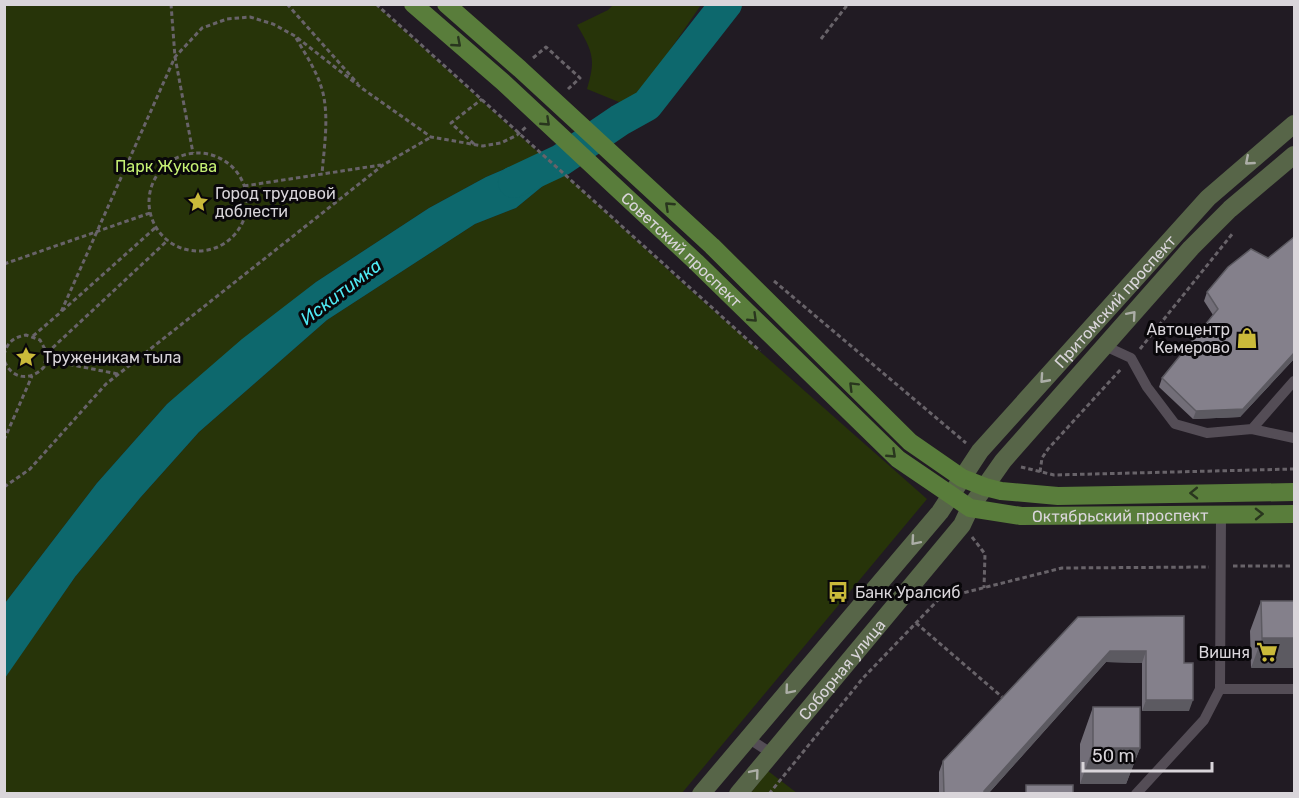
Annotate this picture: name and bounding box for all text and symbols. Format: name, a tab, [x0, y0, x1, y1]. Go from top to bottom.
one-way arrow	[450, 36, 461, 47]
one-way arrow	[539, 115, 549, 126]
one-way arrow	[1246, 154, 1256, 165]
park label: Парк Жукова	[115, 157, 217, 176]
place label: Город трудовой доблести	[215, 184, 336, 221]
street label: Советский проспект	[617, 188, 746, 311]
place icon: Город трудовой доблести	[186, 190, 210, 214]
one-way arrow	[665, 202, 676, 213]
street label: Притомский проспект	[1051, 231, 1180, 372]
water label: Искитимка	[296, 254, 386, 330]
one-way arrow	[745, 310, 756, 321]
one-way arrow	[1125, 311, 1136, 322]
place label: Автоцентр Кемерово	[1147, 320, 1230, 357]
shop icon: Автоцентр Кемерово	[1235, 326, 1259, 350]
place icon: Труженикам тыла	[14, 345, 38, 369]
place label: Труженикам тыла	[43, 348, 181, 367]
one-way arrow	[1040, 372, 1051, 383]
one-way arrow	[850, 382, 861, 393]
one-way arrow	[886, 447, 896, 458]
one-way arrow	[1190, 487, 1199, 500]
street label: Октябрьский проспект	[1032, 506, 1208, 526]
one-way arrow	[1254, 508, 1263, 520]
one-way arrow	[911, 534, 922, 545]
bus stop icon: Банк Уралсиб	[826, 580, 850, 604]
place label: Банк Уралсиб	[855, 583, 961, 602]
street label: Соборная улица	[795, 616, 889, 724]
supermarket icon: Вишня	[1255, 640, 1279, 664]
place label: Вишня	[1199, 643, 1250, 662]
one-way arrow	[785, 683, 796, 694]
scale bar	[1083, 735, 1212, 773]
text: 50 m	[1092, 745, 1135, 767]
one-way arrow	[747, 769, 758, 780]

